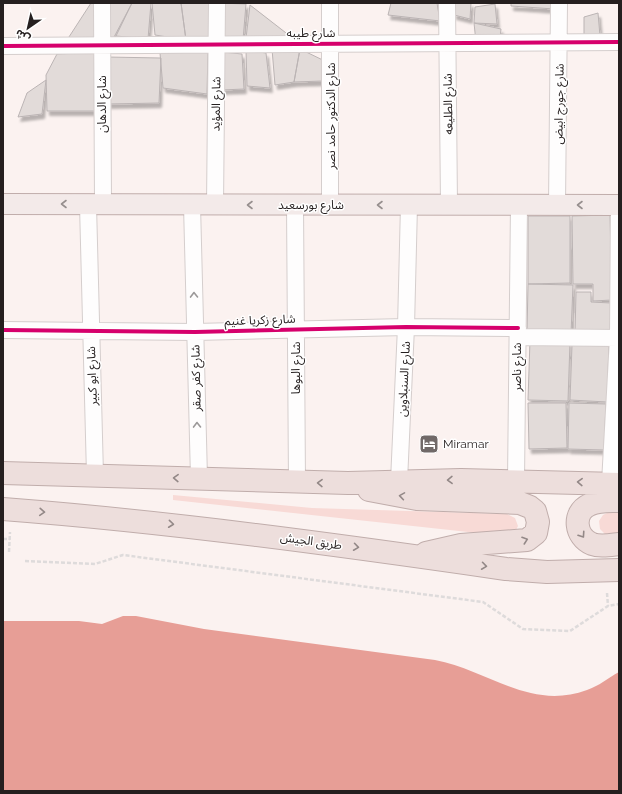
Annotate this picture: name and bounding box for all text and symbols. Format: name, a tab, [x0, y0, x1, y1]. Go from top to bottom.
north arrow	[8, 8, 48, 48]
text: ش	[13, 26, 33, 45]
street label: شارع طيبه	[287, 26, 336, 42]
street label: شارع الدكتور حامد نصر	[324, 62, 340, 171]
street label: شارع جورج ابيض	[551, 63, 569, 145]
street label: شارع الطليعه	[440, 73, 458, 135]
street label: شارع الدهان	[95, 75, 111, 133]
street label: شارع المؤيد	[209, 76, 225, 132]
street label: شارع بورسعيد	[278, 198, 344, 214]
one-way arrow	[61, 200, 67, 208]
one-way arrow	[247, 201, 253, 209]
one-way arrow	[377, 201, 383, 209]
one-way arrow	[577, 201, 583, 209]
one-way arrow	[190, 292, 198, 298]
street label: شارع زكريا غنيم	[224, 312, 296, 330]
street label: شارع السنبلاوين	[395, 341, 415, 417]
street label: شارع البوها	[289, 342, 305, 394]
street label: شارع ناصر	[510, 343, 526, 392]
street label: شارع كفر صقر	[188, 345, 206, 412]
street label: شارع ابو كبير	[84, 346, 102, 407]
one-way arrow	[193, 422, 201, 428]
hotel icon: Miramar	[418, 433, 440, 455]
place label: Miramar	[443, 437, 489, 451]
one-way arrow	[173, 473, 179, 482]
one-way arrow	[447, 476, 453, 484]
one-way arrow	[577, 478, 583, 486]
one-way arrow	[317, 479, 323, 487]
one-way arrow	[399, 493, 405, 501]
one-way arrow	[39, 507, 45, 516]
one-way arrow	[168, 519, 174, 528]
street label: طريق الجيش	[279, 530, 343, 553]
one-way arrow	[577, 531, 585, 538]
one-way arrow	[521, 536, 528, 545]
one-way arrow	[353, 542, 359, 551]
one-way arrow	[481, 561, 488, 570]

